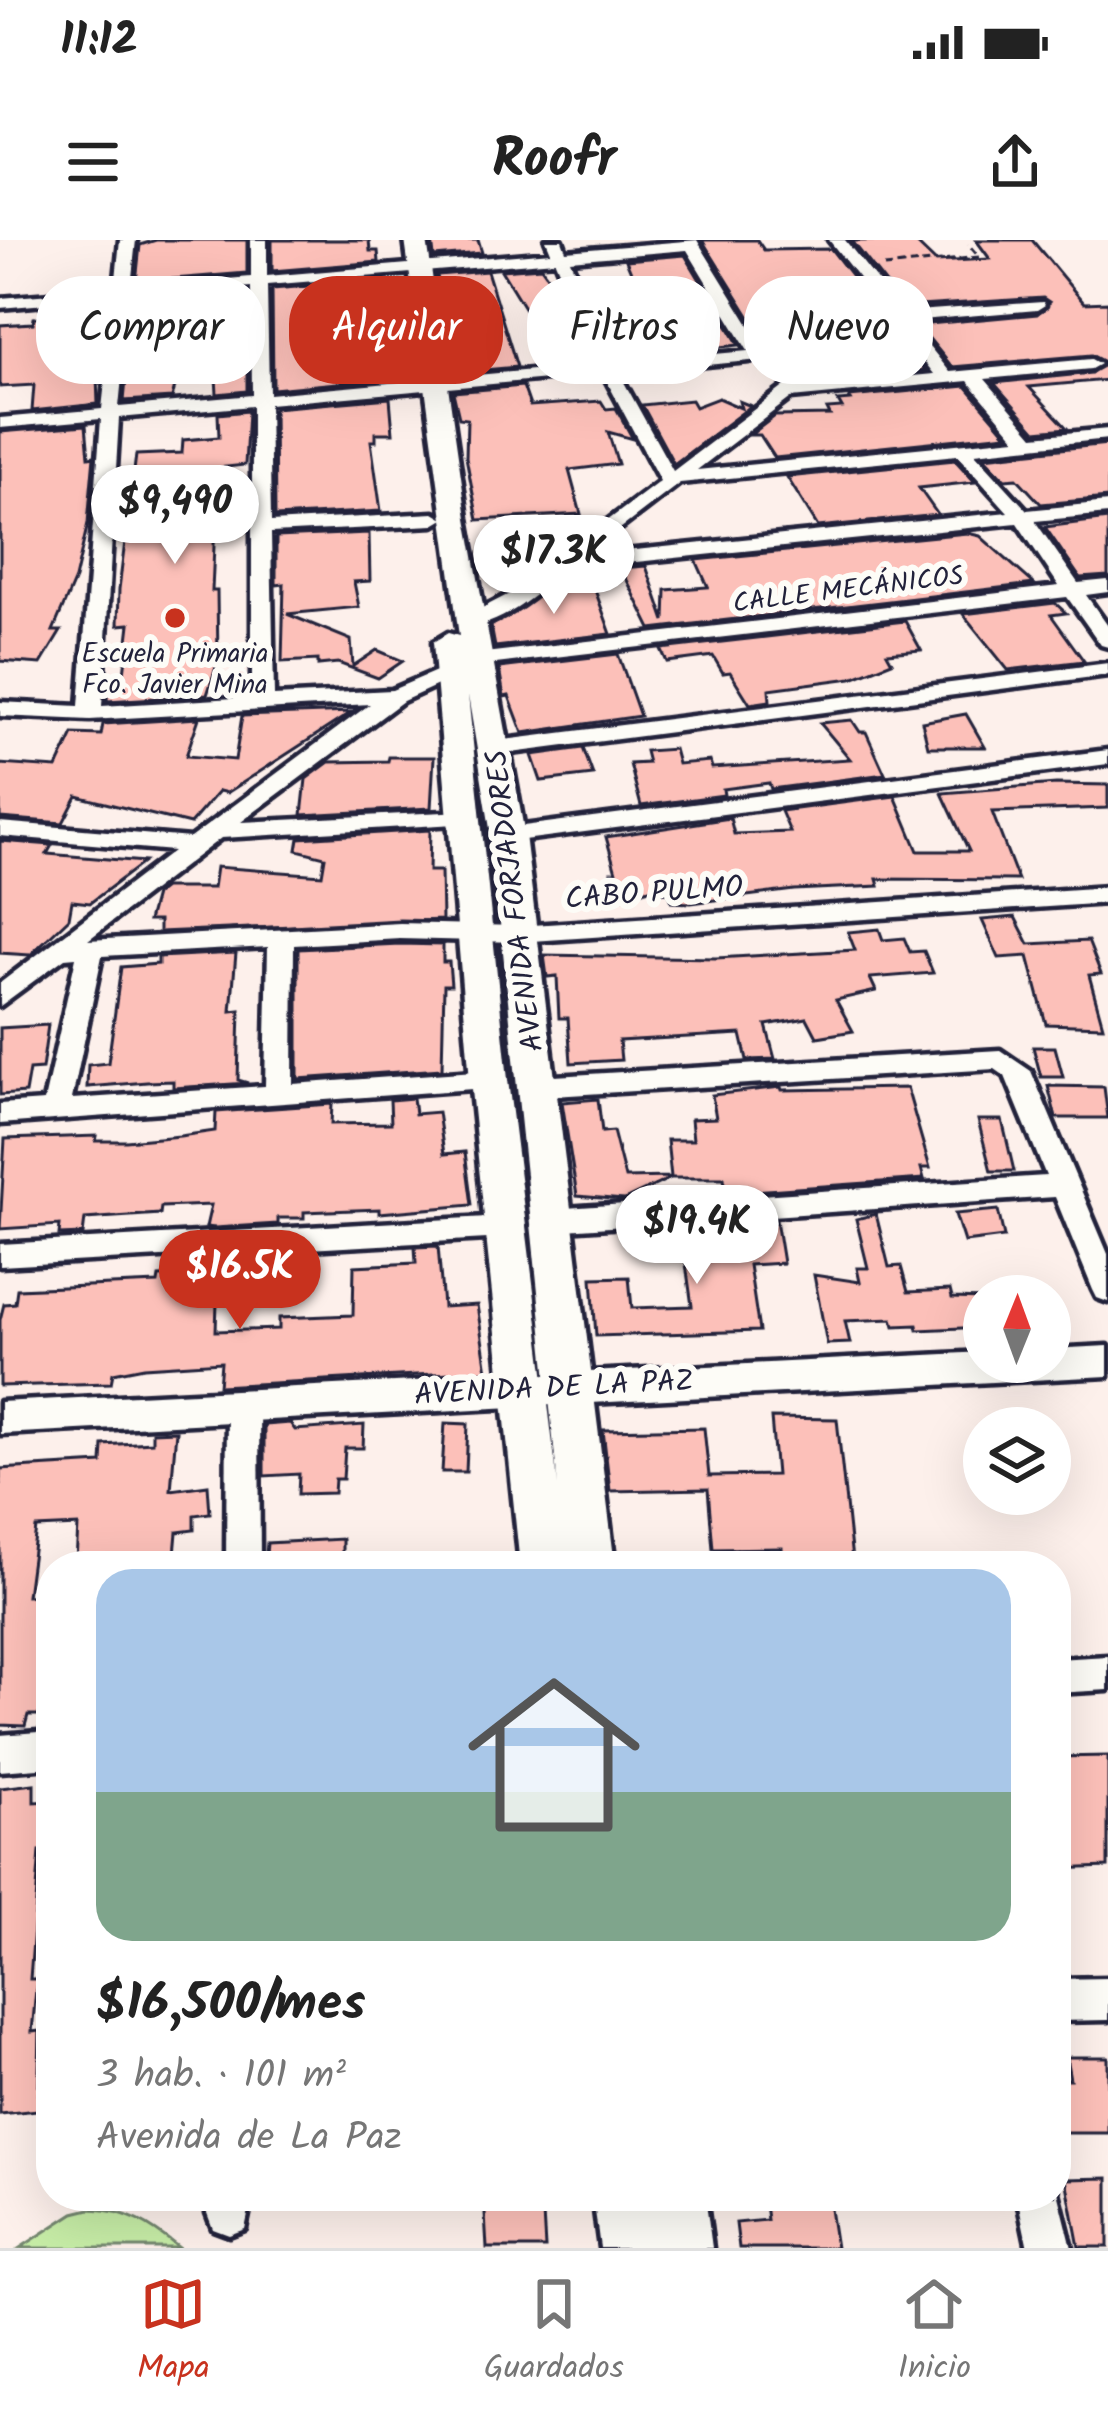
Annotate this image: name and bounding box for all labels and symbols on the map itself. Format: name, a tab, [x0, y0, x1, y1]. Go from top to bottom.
pin: $9,490	[77, 465, 273, 567]
pin: $17.3K	[456, 515, 652, 617]
street label: CALLE MECÁNICOS	[730, 555, 966, 626]
marker: Escuela Primaria Fco. Javier Mina	[162, 605, 188, 631]
place label: Escuela Primaria Fco. Javier Mina	[82, 633, 268, 707]
street label: AVENIDA FORJADORES	[474, 747, 558, 1054]
street label: CABO PULMO	[563, 864, 745, 924]
pin: $19.4K	[599, 1185, 795, 1287]
pin: $16.5K	[142, 1230, 338, 1332]
north arrow	[963, 1275, 1071, 1383]
street label: AVENIDA DE LA PAZ	[413, 1358, 695, 1420]

